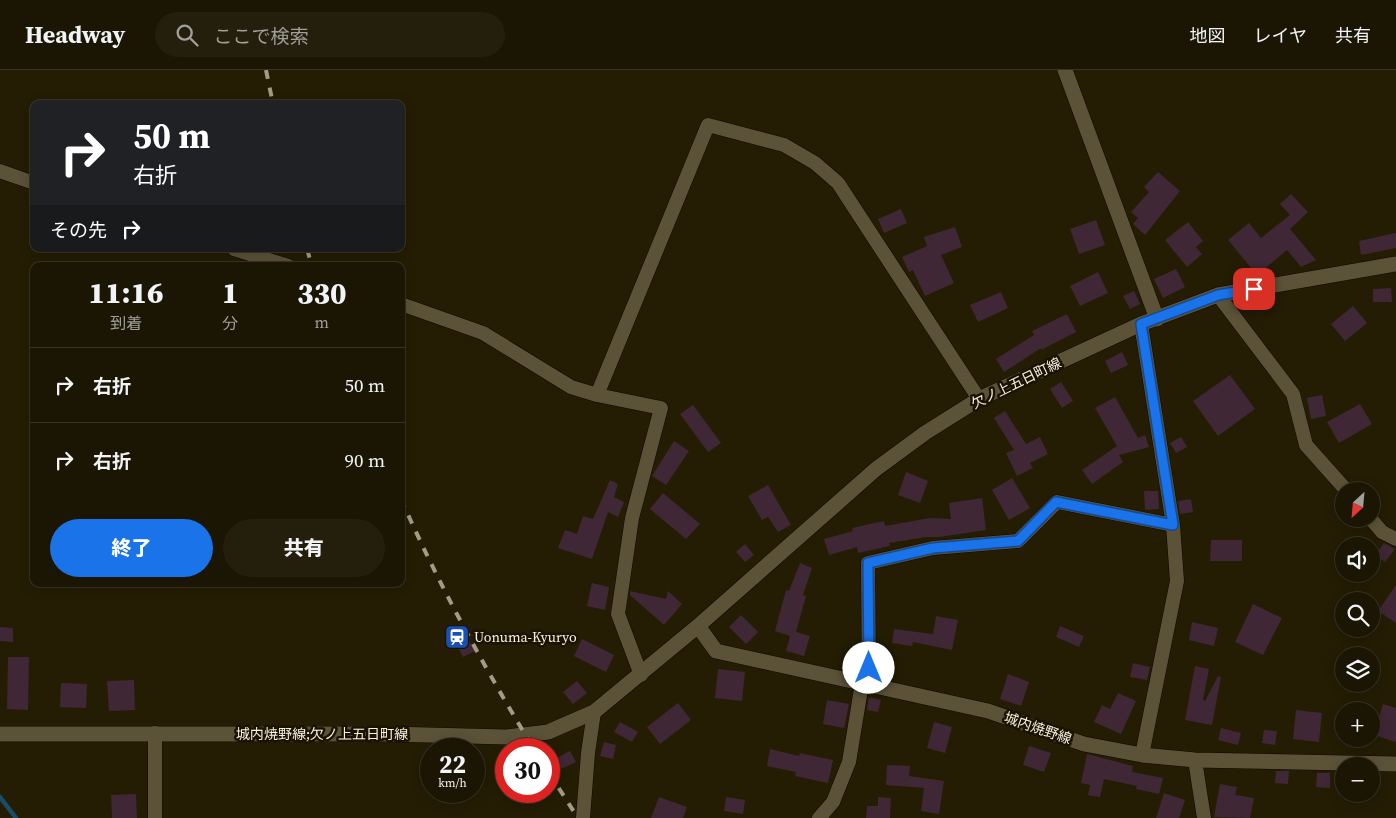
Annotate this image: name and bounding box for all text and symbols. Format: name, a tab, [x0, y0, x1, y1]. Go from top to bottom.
search box	[155, 12, 505, 57]
text: Headway	[25, 18, 125, 51]
icon: search	[173, 21, 201, 49]
text: ここで検索	[213, 23, 308, 49]
text: 地図	[1190, 23, 1226, 48]
text: レイヤ	[1254, 23, 1307, 48]
text: 共有	[1335, 23, 1371, 48]
text: 50 m	[133, 112, 210, 160]
icon: right	[50, 120, 115, 185]
text: 右折	[133, 160, 177, 190]
icon: right	[117, 215, 145, 243]
text: その先	[50, 217, 107, 243]
pin	[1233, 268, 1275, 310]
text: 11:16	[88, 272, 164, 313]
text: 1	[222, 272, 239, 313]
text: 330	[297, 273, 347, 314]
icon: arrive	[1240, 275, 1268, 303]
text: m	[315, 311, 329, 333]
text: 到着	[110, 312, 142, 334]
text: 分	[222, 312, 238, 334]
street label: 欠ノ上五日町線	[968, 353, 1064, 413]
icon: right	[50, 371, 78, 399]
text: 50 m	[344, 372, 385, 398]
text: 右折	[93, 373, 131, 399]
icon: right	[50, 446, 78, 474]
text: 90 m	[344, 447, 385, 473]
text: 右折	[93, 448, 131, 474]
north arrow	[1335, 482, 1380, 528]
map controls	[1335, 482, 1380, 802]
button: 終了	[50, 519, 213, 577]
button: 共有	[223, 519, 385, 577]
button: sound	[1335, 537, 1380, 582]
button: search	[1335, 592, 1380, 637]
station icon: Uonuma-Kyuryo	[444, 624, 470, 650]
place label: Uonuma-Kyuryo	[474, 627, 577, 647]
position arrow	[842, 641, 894, 693]
button: layers	[1335, 647, 1380, 692]
button: +	[1335, 702, 1380, 747]
street label: 城内焼野線	[1002, 707, 1074, 749]
street label: 城内焼野線;欠ノ上五日町線	[236, 724, 408, 744]
speed limit sign: 30	[495, 738, 560, 803]
text: 22	[439, 747, 466, 781]
button: −	[1335, 757, 1380, 802]
text: km/h	[438, 775, 467, 791]

